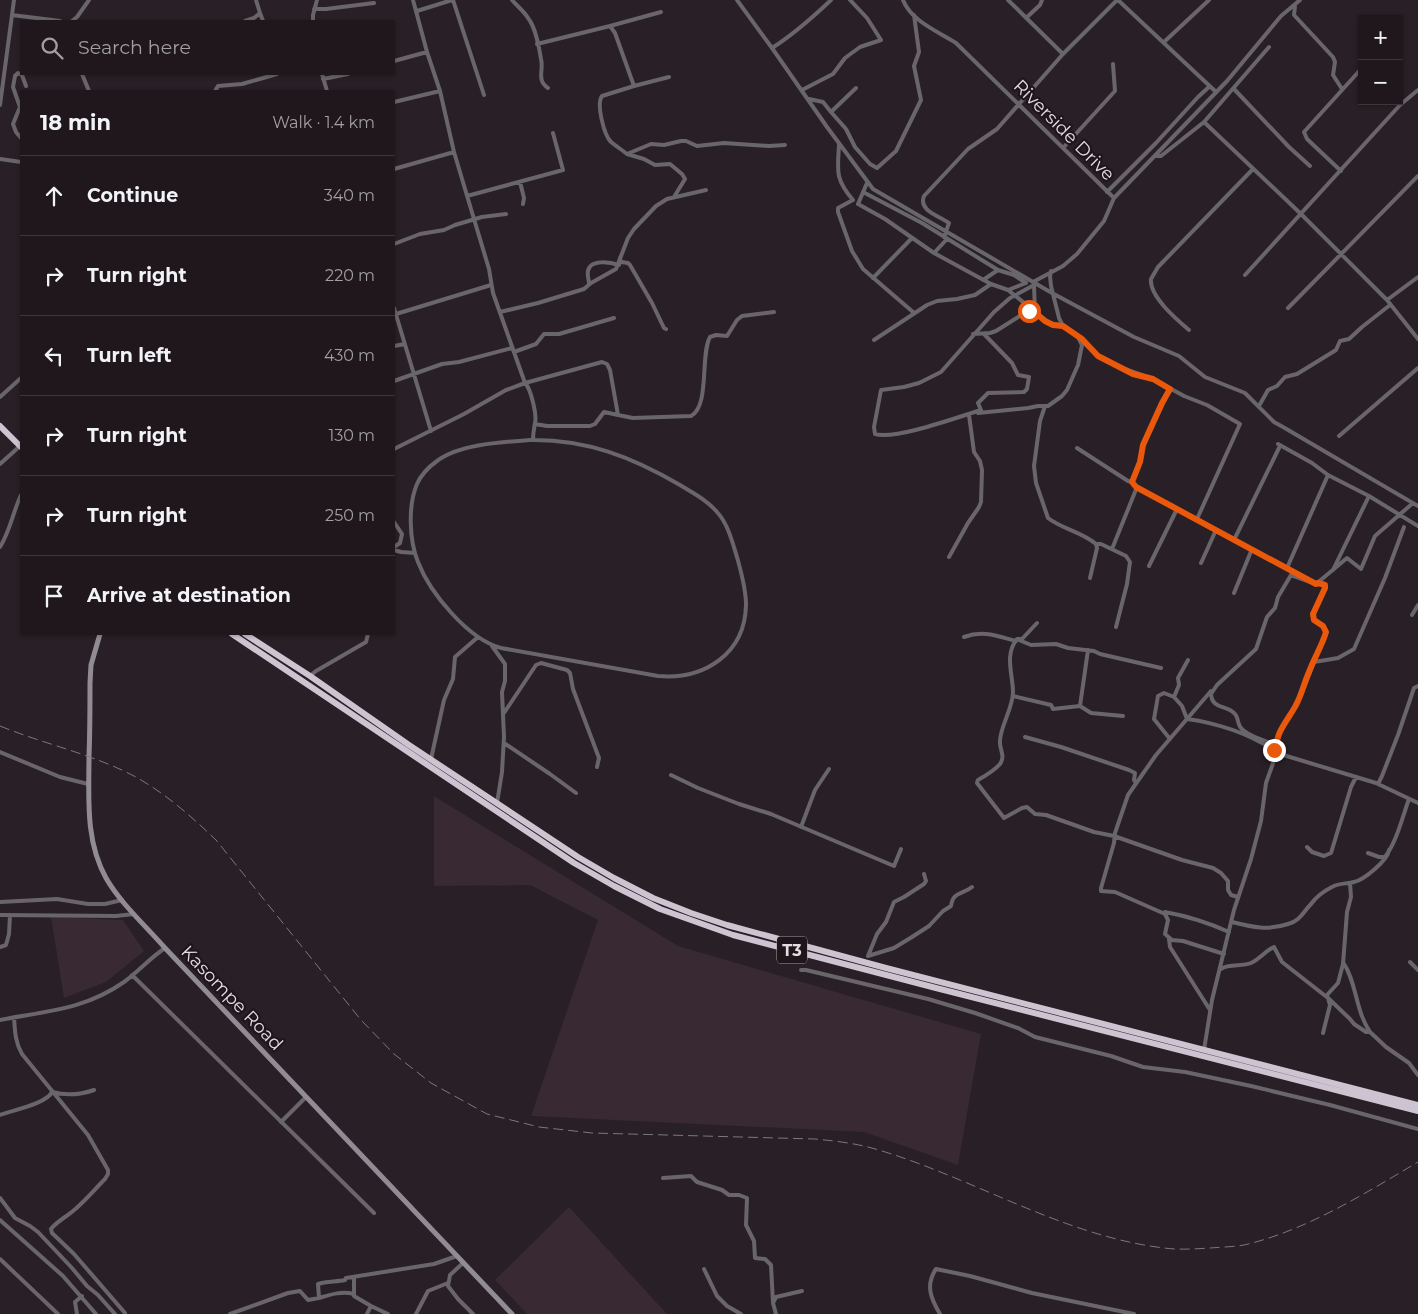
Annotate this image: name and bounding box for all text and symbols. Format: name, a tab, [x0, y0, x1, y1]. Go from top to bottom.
map controls	[1358, 15, 1403, 105]
button: +	[1358, 15, 1403, 60]
search box	[20, 20, 395, 75]
icon: search	[38, 34, 66, 62]
text: Search here	[78, 36, 191, 59]
button: −	[1358, 60, 1403, 105]
street label: Riverside Drive	[1009, 75, 1119, 185]
text: 18 min	[40, 110, 111, 135]
text: Walk · 1.4 km	[272, 113, 375, 132]
icon: ahead	[40, 182, 68, 210]
text: Continue	[87, 184, 178, 207]
text: 340 m	[324, 186, 375, 205]
icon: right	[40, 262, 68, 290]
text: Turn right	[87, 264, 187, 287]
text: 220 m	[325, 266, 375, 285]
route start	[1018, 300, 1041, 323]
icon: left	[40, 342, 68, 370]
text: Turn left	[87, 344, 172, 367]
text: 430 m	[324, 346, 375, 365]
icon: right	[40, 422, 68, 450]
text: Turn right	[87, 424, 187, 447]
text: 130 m	[328, 426, 375, 445]
icon: right	[40, 502, 68, 530]
text: Turn right	[87, 504, 187, 527]
text: 250 m	[325, 506, 375, 525]
icon: arrive	[40, 582, 68, 610]
text: Arrive at destination	[87, 584, 291, 607]
route end	[1263, 739, 1286, 762]
road number: T3	[777, 936, 807, 964]
street label: Kasompe Road	[176, 941, 288, 1055]

